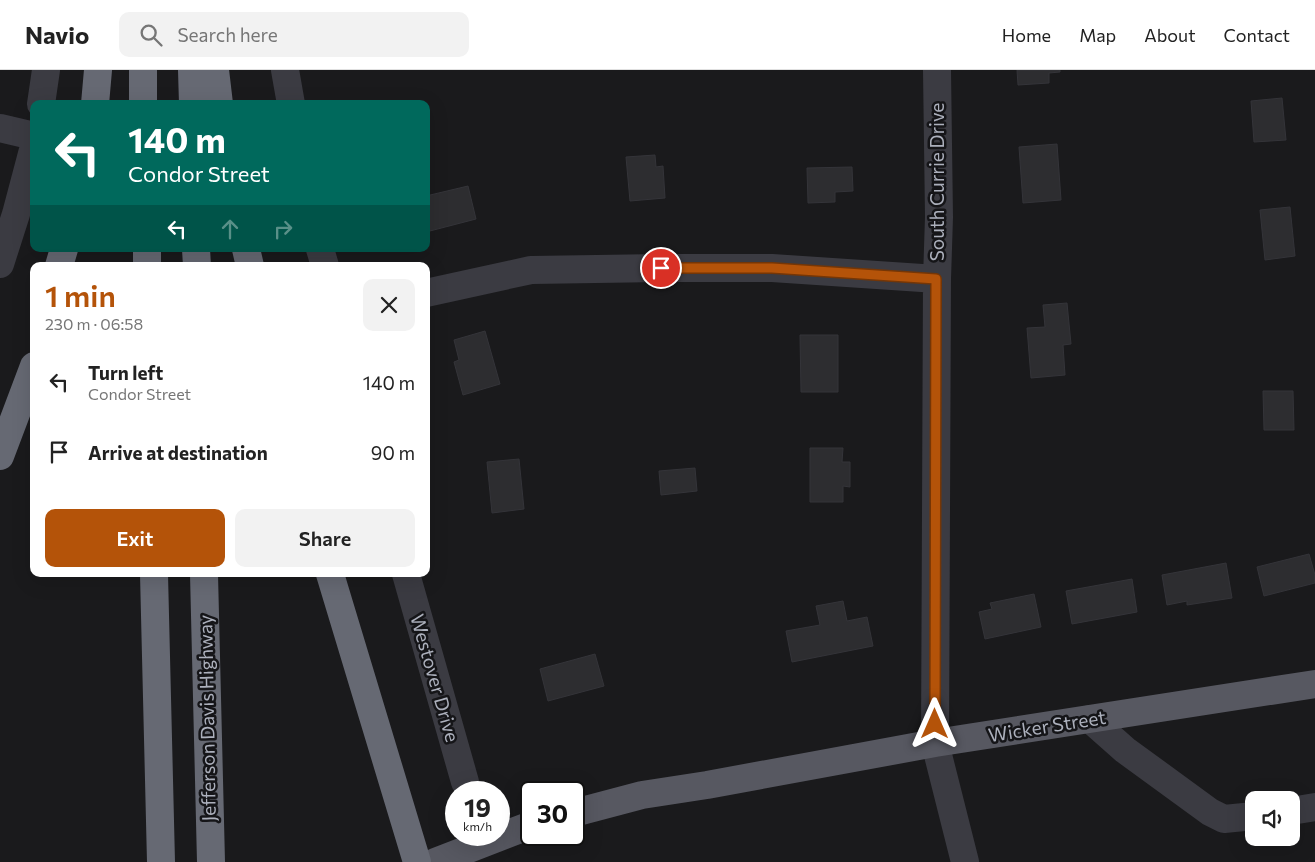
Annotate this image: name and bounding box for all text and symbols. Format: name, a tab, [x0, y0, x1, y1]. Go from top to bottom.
search box	[119, 12, 469, 57]
text: Navio	[25, 20, 89, 49]
icon: search	[137, 21, 165, 49]
text: Search here	[177, 23, 278, 46]
text: Home	[1002, 24, 1051, 46]
text: Map	[1079, 24, 1116, 46]
text: About	[1144, 24, 1196, 46]
text: Contact	[1224, 24, 1290, 46]
street label: South Currie Drive	[925, 103, 948, 261]
text: 140 m	[128, 117, 226, 160]
icon: left	[45, 120, 110, 185]
text: Condor Street	[128, 160, 270, 187]
icon: left	[163, 215, 191, 243]
icon: ahead	[216, 215, 244, 243]
icon: right	[269, 215, 297, 243]
pin	[640, 247, 682, 289]
icon: arrive	[647, 254, 675, 282]
text: 1 min	[45, 276, 116, 313]
button: close	[363, 279, 415, 331]
text: 230 m · 06:58	[45, 314, 143, 333]
text: Turn left	[88, 361, 163, 384]
icon: left	[45, 368, 73, 396]
text: 140 m	[363, 371, 415, 394]
text: Condor Street	[88, 384, 191, 403]
icon: arrive	[45, 438, 73, 466]
text: Arrive at destination	[88, 441, 268, 464]
text: 90 m	[371, 441, 415, 464]
button: Exit	[45, 509, 225, 567]
button: Share	[235, 509, 415, 567]
street label: Westover Drive	[406, 611, 465, 744]
street label: Jefferson Davis Highway	[193, 614, 220, 822]
position arrow	[908, 697, 960, 749]
street label: Wicker Street	[987, 705, 1107, 746]
speed limit sign: 30	[520, 781, 585, 846]
map controls	[1245, 791, 1300, 846]
button: sound	[1245, 791, 1300, 846]
text: 19	[464, 792, 491, 822]
text: km/h	[463, 819, 492, 833]

